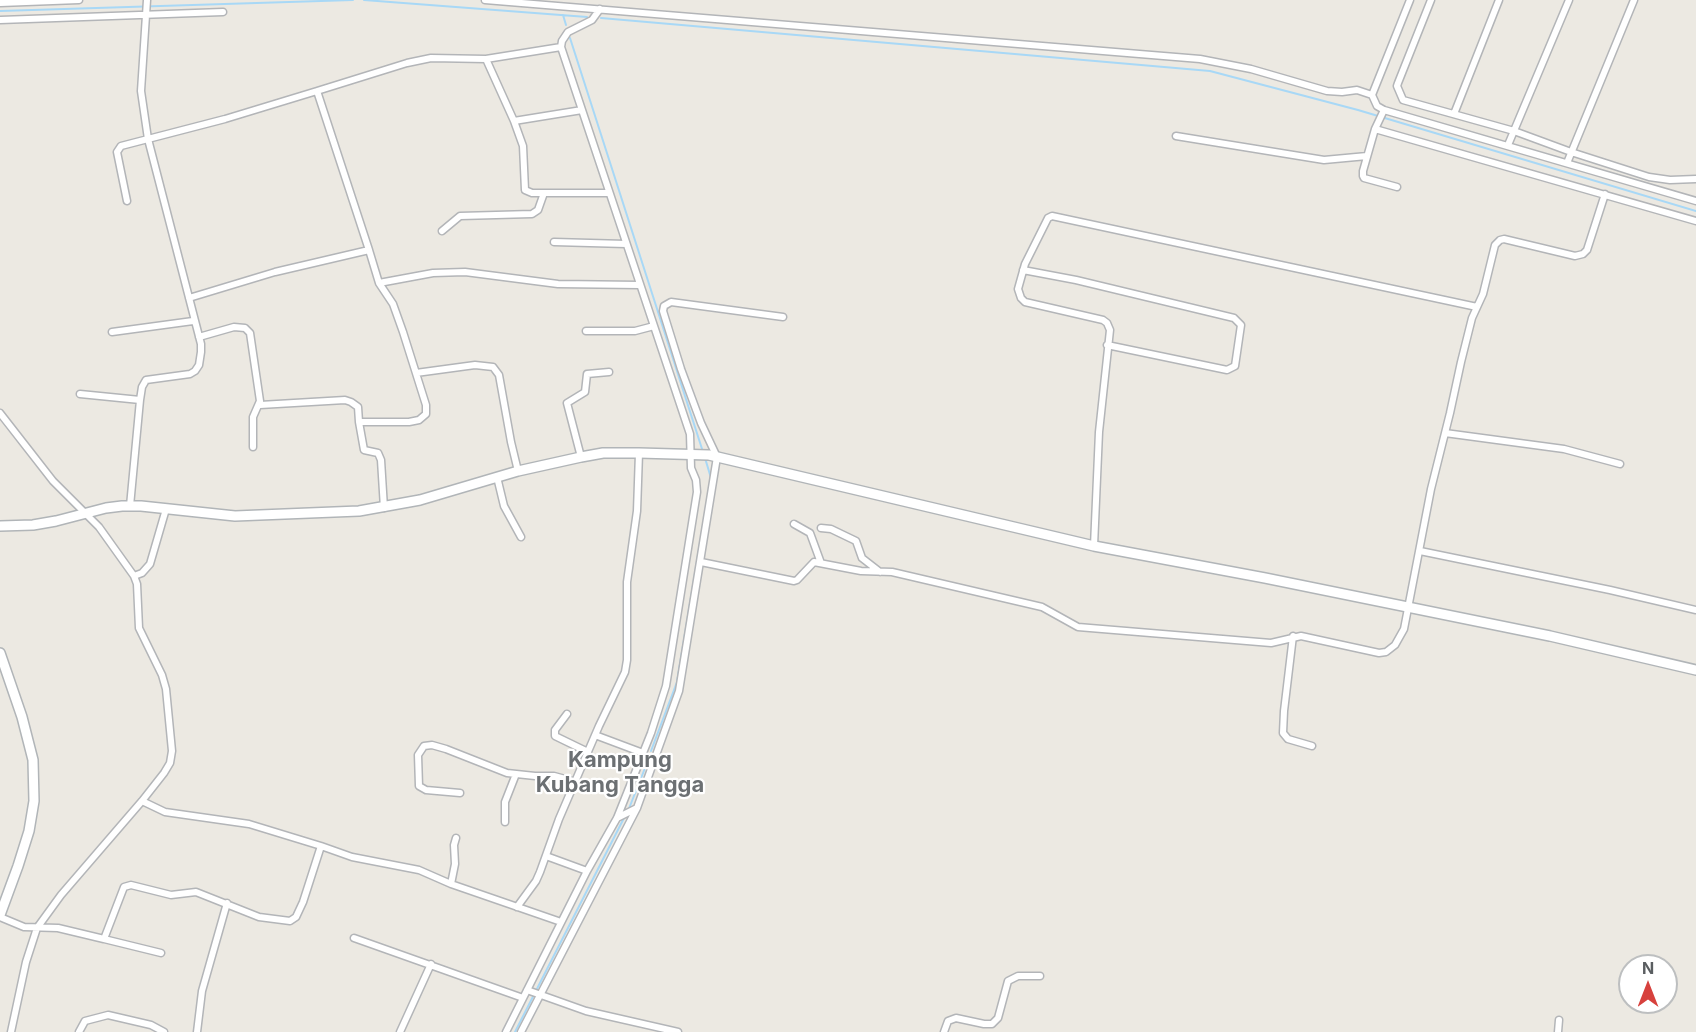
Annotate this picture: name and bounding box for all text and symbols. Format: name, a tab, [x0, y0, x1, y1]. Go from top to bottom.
district label: Kampung Kubang Tangga	[536, 747, 704, 798]
north arrow	[1618, 954, 1678, 1014]
text: N	[1642, 958, 1654, 978]

